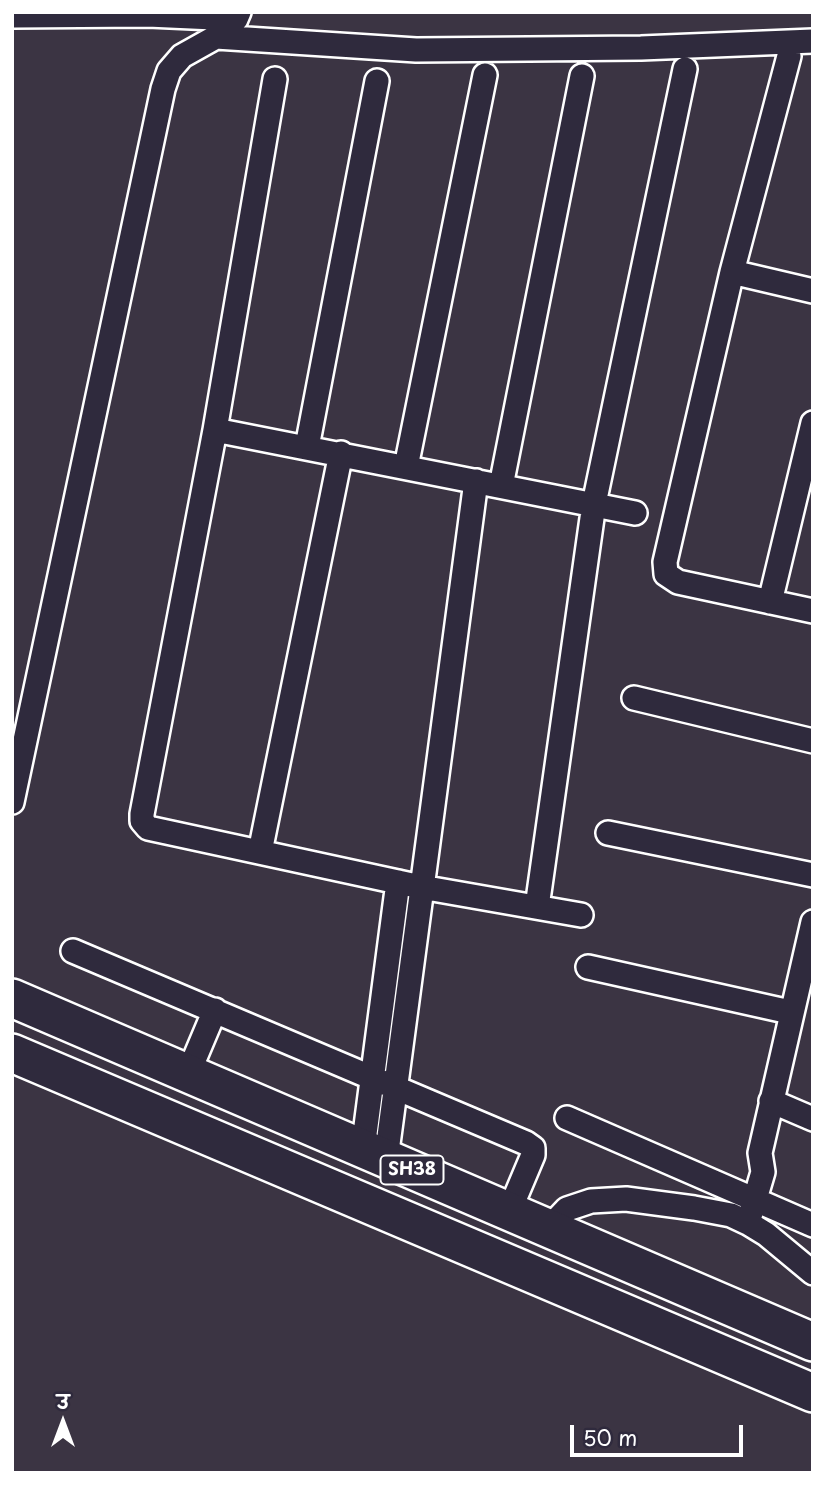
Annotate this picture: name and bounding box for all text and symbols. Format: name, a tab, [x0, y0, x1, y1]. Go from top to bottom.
road number: SH38	[380, 1156, 444, 1184]
north arrow	[28, 1387, 98, 1457]
text: उ	[57, 1387, 69, 1415]
scale bar	[573, 1412, 746, 1456]
text: 50 m	[583, 1421, 637, 1453]

